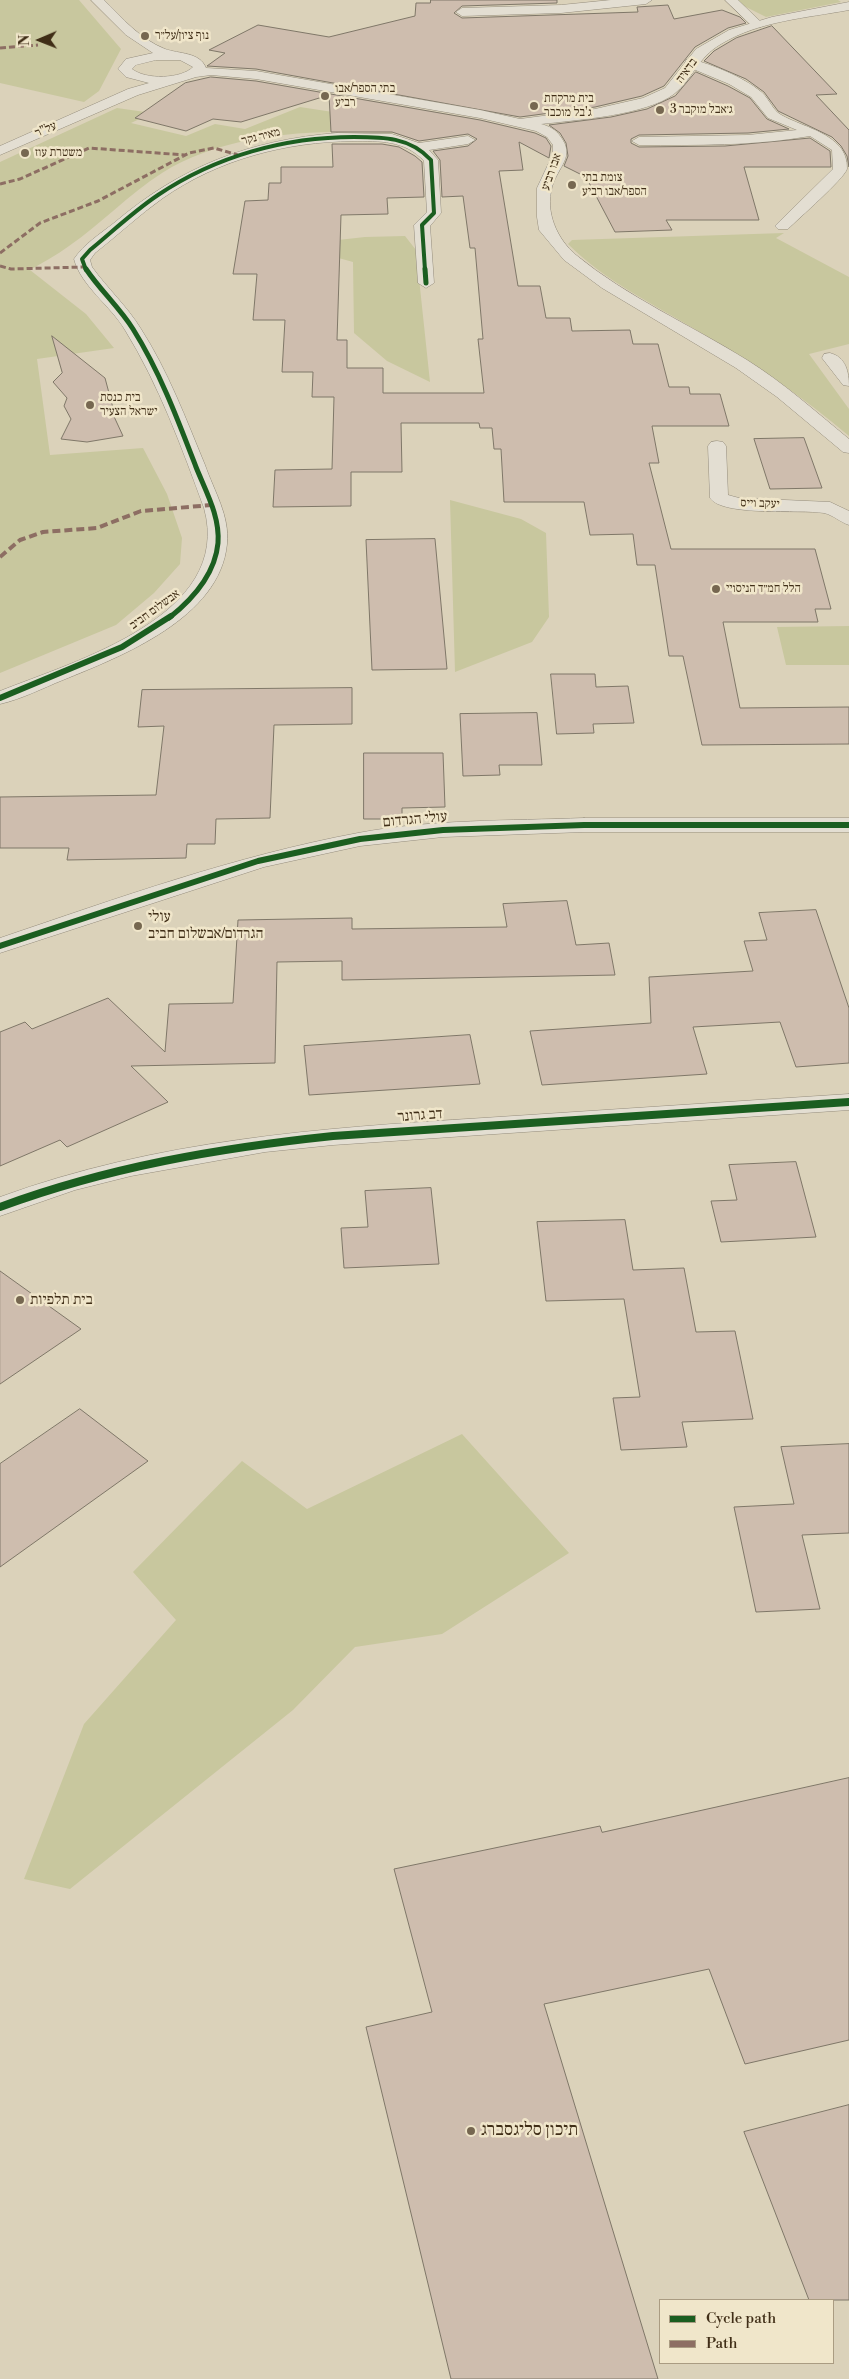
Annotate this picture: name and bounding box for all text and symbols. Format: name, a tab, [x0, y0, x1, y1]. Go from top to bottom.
north arrow	[15, 15, 65, 65]
place label: נוף ציון/על״ר	[155, 29, 209, 43]
marker: נוף ציון/על״ר	[139, 30, 151, 42]
text: N	[16, 35, 34, 46]
street label: בדאיה	[673, 56, 701, 86]
place label: בתי הספר/אבו רביע	[335, 82, 395, 110]
marker: בתי הספר/אבו רביע	[319, 90, 331, 102]
place label: בית מרקחת ג'בל מוכבר	[544, 92, 594, 120]
marker: בית מרקחת ג'בל מוכבר	[528, 100, 540, 112]
place label: ג׳אבל מוקבר 3	[670, 103, 733, 117]
marker: ג׳אבל מוקבר 3	[654, 104, 666, 116]
street label: על"ר	[33, 119, 59, 141]
street label: מאיר נקר	[240, 125, 282, 149]
place label: משטרת עוז	[35, 146, 82, 160]
marker: משטרת עוז	[19, 147, 31, 159]
street label: אבו רביע	[539, 151, 565, 193]
place label: צומת בתי הספר/אבו רביע	[582, 171, 647, 199]
marker: צומת בתי הספר/אבו רביע	[566, 179, 578, 191]
place label: בית כנסת ישראל הצעיר	[100, 391, 157, 419]
marker: בית כנסת ישראל הצעיר	[84, 399, 96, 411]
street label: יעקב וייס	[740, 496, 780, 512]
place label: הלל חמ״ד הניסויי	[726, 582, 801, 596]
marker: הלל חמ״ד הניסויי	[710, 583, 722, 595]
street label: אבשלום חביב	[127, 587, 183, 633]
street label: עולי הגרדום	[382, 808, 448, 832]
place label: עולי הגרדום/אבשלום חביב	[148, 908, 263, 943]
marker: עולי הגרדום/אבשלום חביב	[132, 920, 144, 932]
street label: דב גרונר	[397, 1105, 443, 1127]
place label: בית תלפיות	[30, 1291, 93, 1309]
marker: בית תלפיות	[14, 1294, 26, 1306]
place label: תיכון סליגסברג	[481, 2120, 578, 2142]
marker: תיכון סליגסברג	[465, 2125, 477, 2137]
legend	[659, 2299, 834, 2364]
text: Cycle path	[706, 2309, 776, 2328]
text: Path	[706, 2334, 738, 2353]

